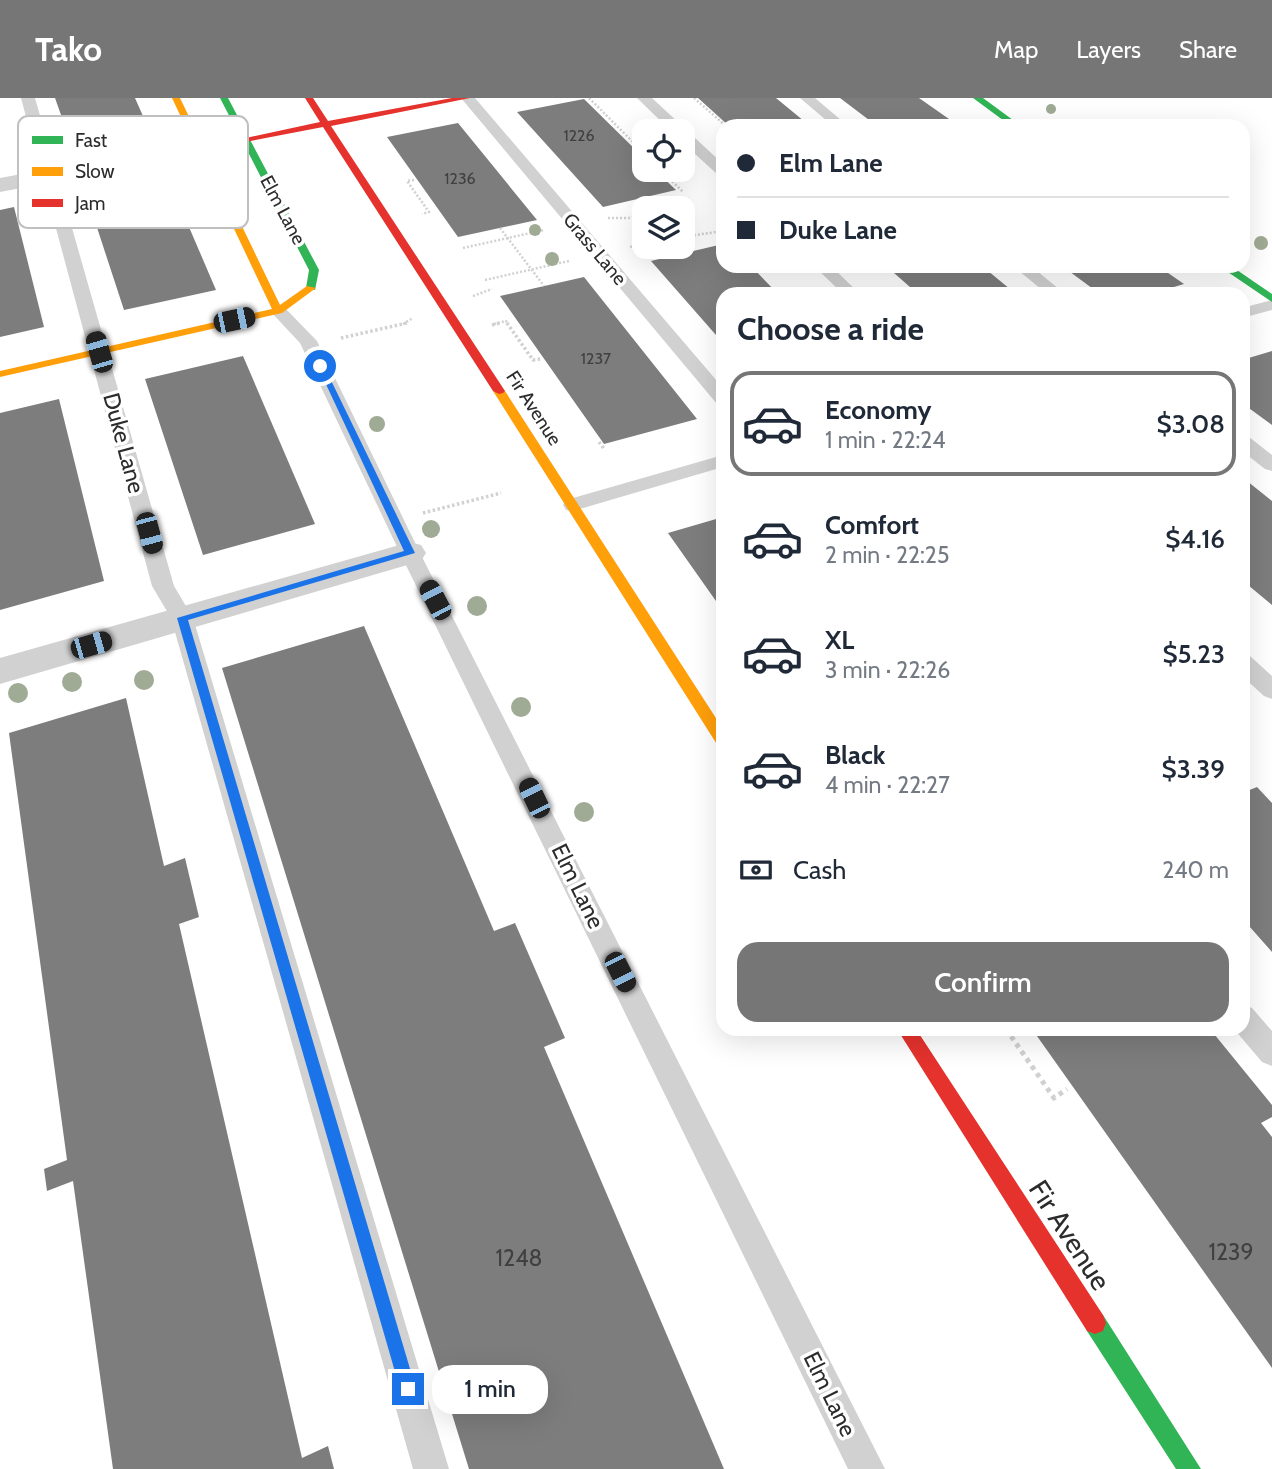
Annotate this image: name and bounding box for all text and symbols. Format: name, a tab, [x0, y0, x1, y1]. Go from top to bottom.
text: Tako	[35, 29, 102, 69]
text: Map	[994, 35, 1038, 64]
text: Layers	[1076, 35, 1141, 64]
text: Share	[1179, 35, 1237, 64]
legend	[18, 116, 248, 228]
map controls	[632, 119, 695, 259]
button: locate	[632, 119, 695, 182]
house number: 1226	[563, 126, 595, 145]
text: Fast	[75, 129, 108, 152]
text: Elm Lane	[779, 147, 883, 179]
text: Slow	[75, 160, 115, 183]
house number: 1236	[444, 169, 476, 188]
street label: Elm Lane	[255, 172, 311, 249]
text: Jam	[74, 192, 105, 215]
button: layers	[632, 196, 695, 259]
street label: Grass Lane	[558, 208, 632, 290]
text: Duke Lane	[779, 214, 897, 246]
car	[212, 305, 257, 335]
text: Choose a ride	[737, 309, 924, 348]
car	[84, 329, 115, 375]
house number: 1237	[581, 349, 611, 368]
route start	[304, 350, 336, 382]
street label: Fir Avenue	[501, 366, 567, 450]
street label: Duke Lane	[97, 390, 151, 496]
icon: car	[741, 392, 804, 455]
text: Economy	[825, 394, 931, 426]
text: $3.08	[1157, 408, 1225, 440]
text: 1 min · 22:24	[825, 426, 946, 454]
icon: car	[741, 507, 804, 570]
text: Comfort	[825, 509, 919, 541]
car	[134, 510, 165, 556]
text: $4.16	[1165, 523, 1225, 555]
text: 2 min · 22:25	[825, 541, 949, 569]
car	[416, 577, 455, 623]
icon: car	[741, 622, 804, 685]
text: XL	[825, 624, 854, 656]
car	[68, 629, 115, 661]
text: $5.23	[1163, 638, 1225, 670]
text: 3 min · 22:26	[825, 656, 950, 684]
icon: car	[741, 737, 804, 800]
text: Black	[825, 739, 885, 771]
text: $3.39	[1162, 753, 1225, 785]
text: 4 min · 22:27	[825, 771, 950, 799]
car	[516, 775, 553, 821]
street label: Elm Lane	[546, 839, 611, 933]
icon: cash	[737, 851, 775, 889]
text: Cash	[793, 854, 846, 886]
text: 240 m	[1162, 856, 1229, 884]
button: Confirm	[737, 942, 1229, 1022]
car	[602, 949, 639, 995]
street label: Fir Avenue	[1022, 1174, 1118, 1296]
house number: 1239	[1208, 1238, 1254, 1266]
house number: 1248	[496, 1244, 542, 1272]
street label: Elm Lane	[798, 1347, 863, 1441]
callout: 1 min	[432, 1364, 548, 1414]
route end	[392, 1373, 424, 1405]
text: 1 min	[464, 1375, 516, 1403]

